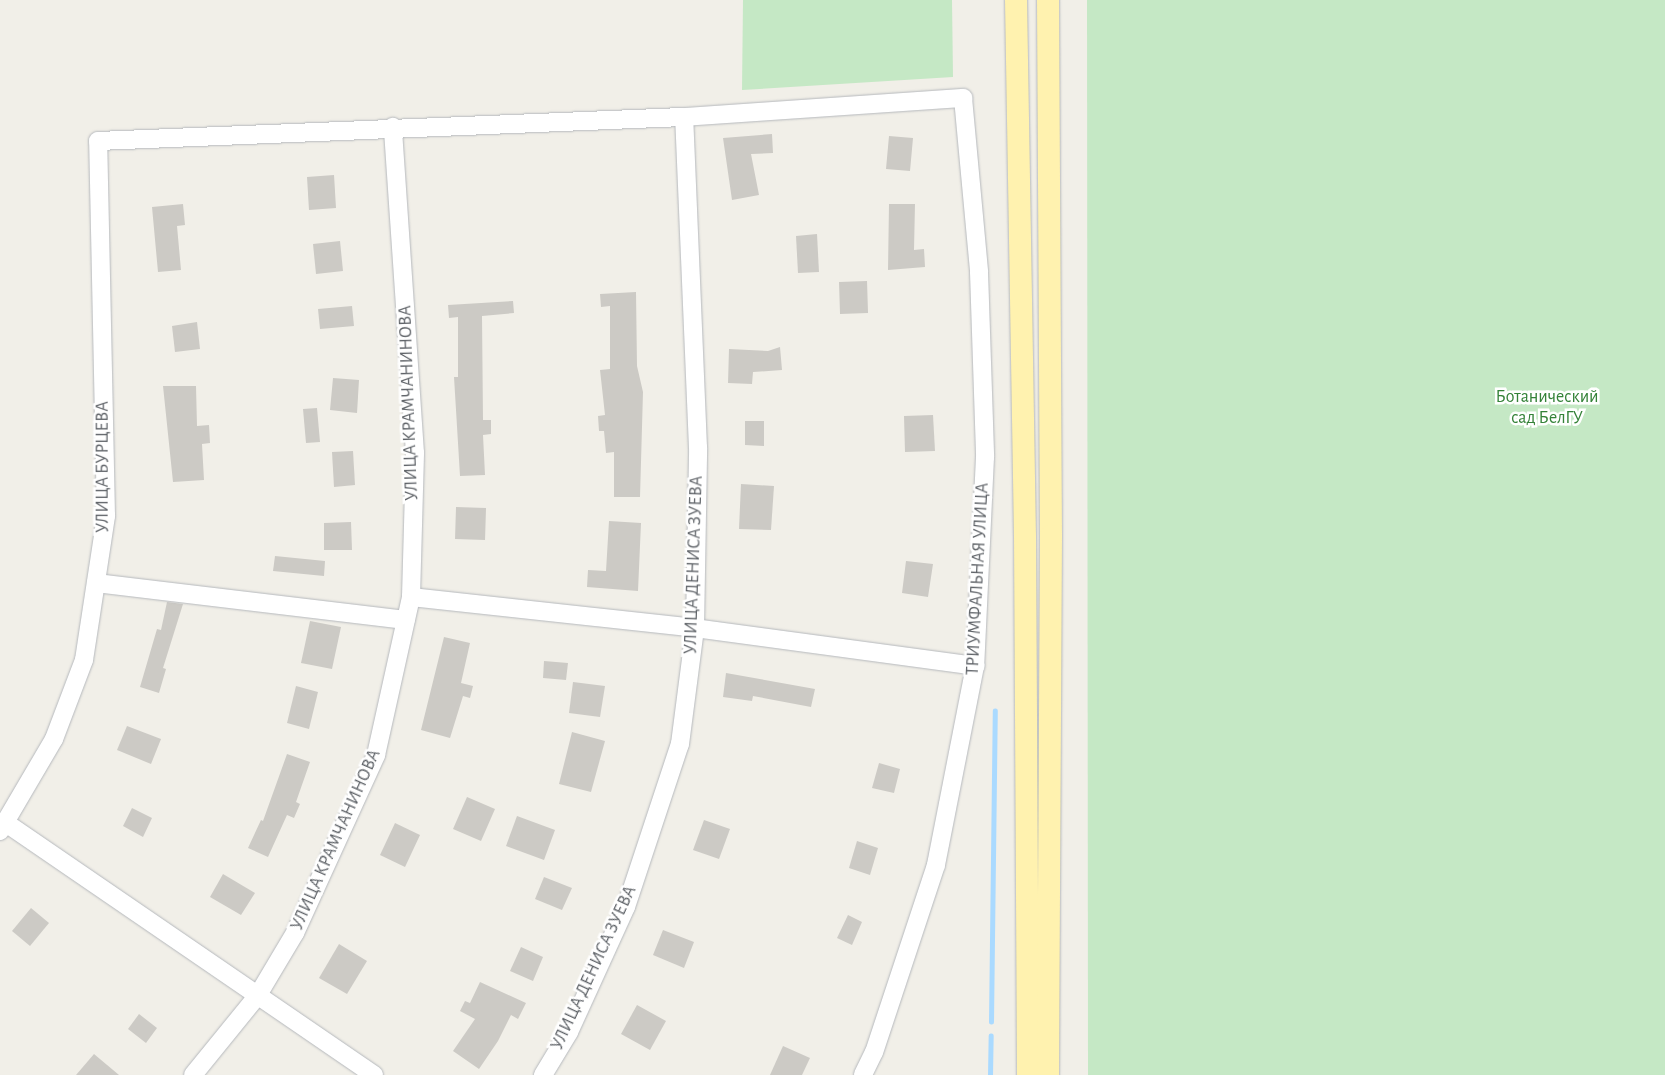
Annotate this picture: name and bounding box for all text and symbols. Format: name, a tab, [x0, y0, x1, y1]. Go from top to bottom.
street label: УЛИЦА КРАМЧАНИНОВА	[395, 305, 423, 501]
park label: Ботанический сад БелГУ	[1495, 387, 1599, 429]
street label: УЛИЦА БУРЦЕВА	[92, 401, 114, 533]
street label: УЛИЦА ДЕНИСА ЗУЕВА	[680, 475, 708, 655]
street label: ТРИУМФАЛЬНАЯ УЛИЦА	[962, 482, 994, 676]
street label: УЛИЦА КРАМЧАНИНОВА	[286, 746, 386, 934]
street label: УЛИЦА ДЕНИСА ЗУЕВА	[546, 882, 642, 1054]

